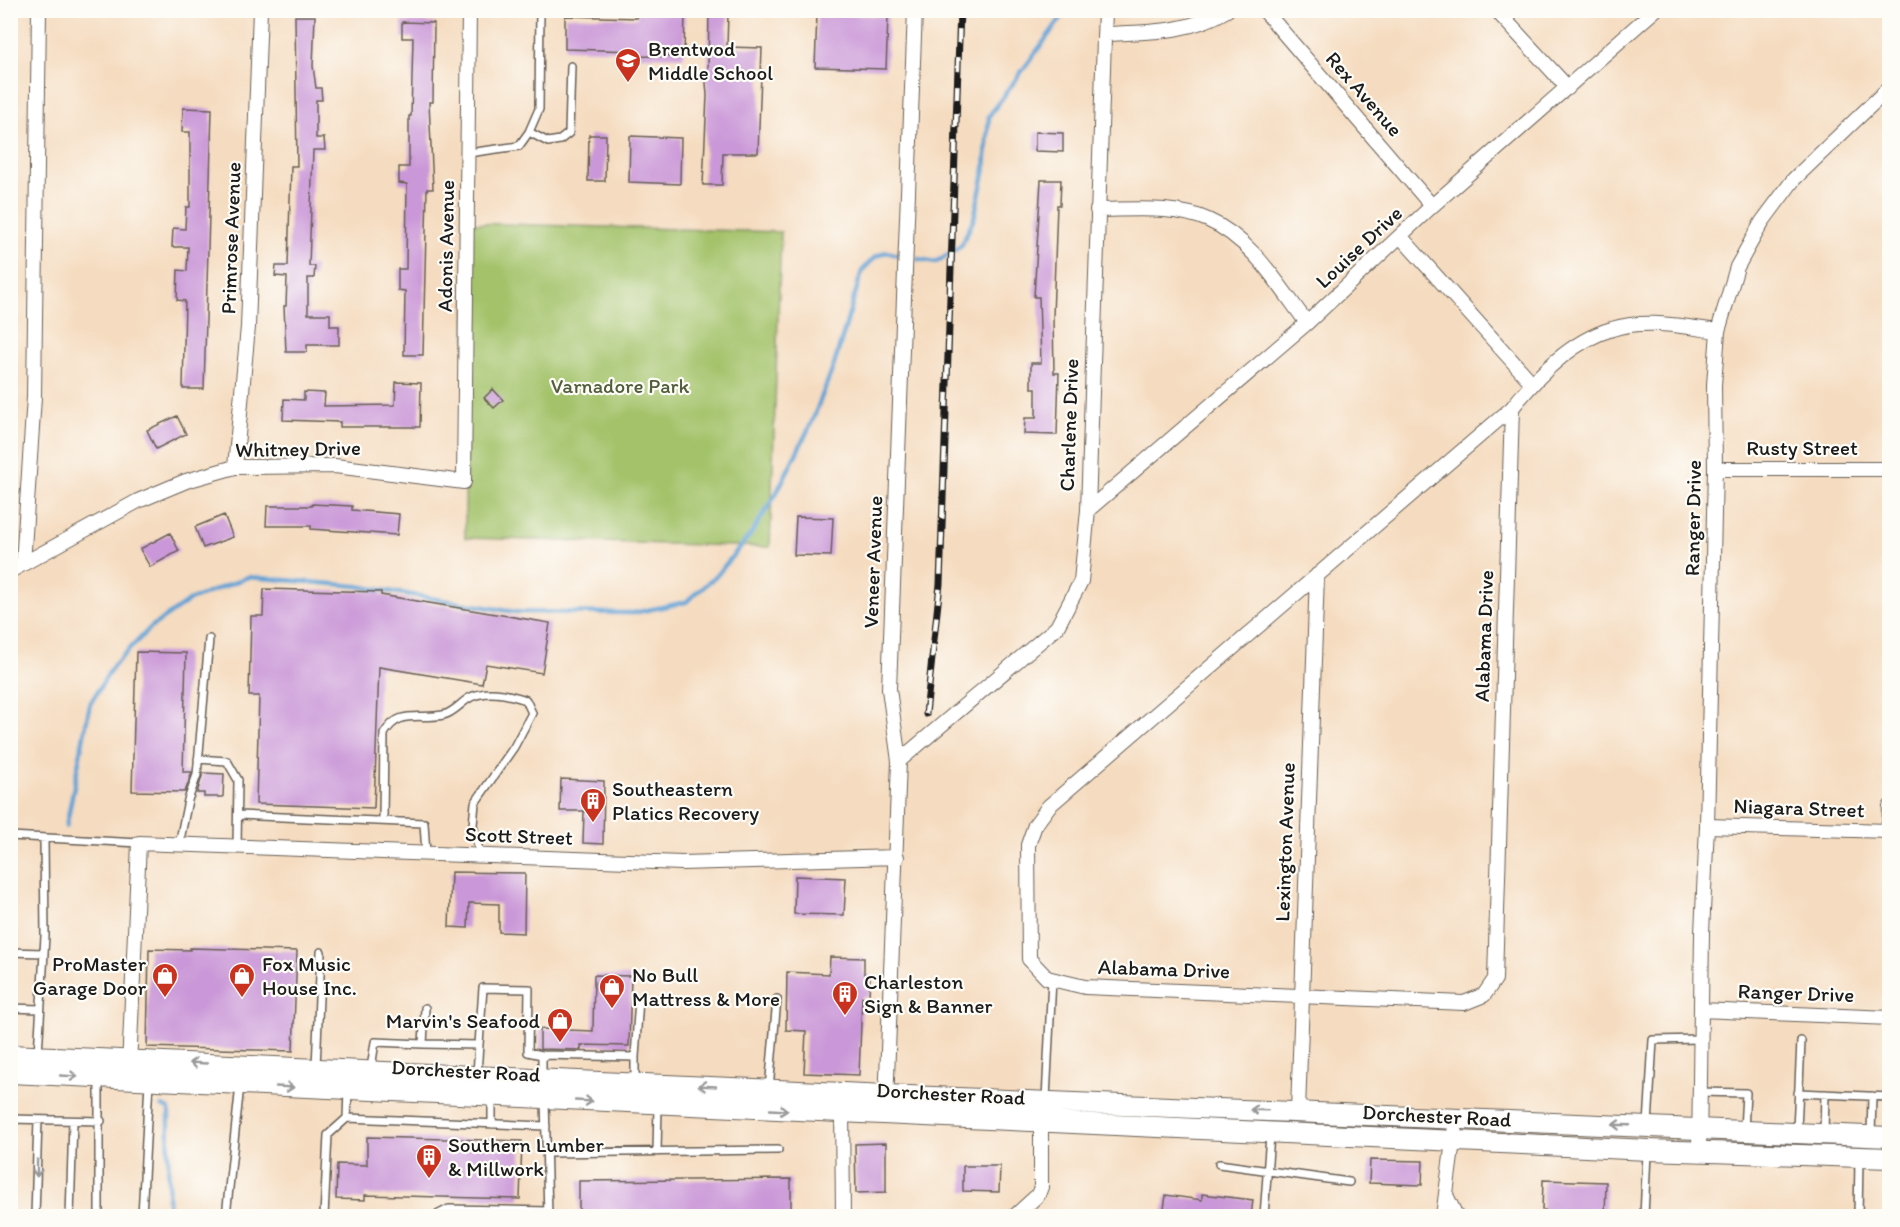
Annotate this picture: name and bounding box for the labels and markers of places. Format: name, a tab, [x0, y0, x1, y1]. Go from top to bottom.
place label: Brentwod Middle School	[648, 36, 773, 85]
school or university icon: Brentwod Middle School	[613, 46, 643, 84]
place label: Southeastern Platics Recovery	[612, 776, 759, 825]
building icon: Southeastern Platics Recovery	[578, 786, 608, 824]
place label: ProMaster Garage Door	[33, 951, 147, 1000]
place label: Fox Music House Inc.	[262, 951, 357, 1000]
shop icon: ProMaster Garage Door	[150, 961, 180, 999]
shop icon: Fox Music House Inc.	[227, 961, 257, 999]
place label: No Bull Mattress & More	[632, 962, 780, 1011]
place label: Charleston Sign & Banner	[864, 969, 992, 1018]
shop icon: No Bull Mattress & More	[597, 972, 627, 1010]
building icon: Charleston Sign & Banner	[830, 979, 860, 1017]
shop icon: Marvin's Seafood	[545, 1006, 575, 1044]
place label: Marvin's Seafood	[386, 1008, 541, 1033]
place label: Southern Lumber & Millwork	[448, 1132, 605, 1181]
building icon: Southern Lumber & Millwork	[414, 1142, 444, 1180]

